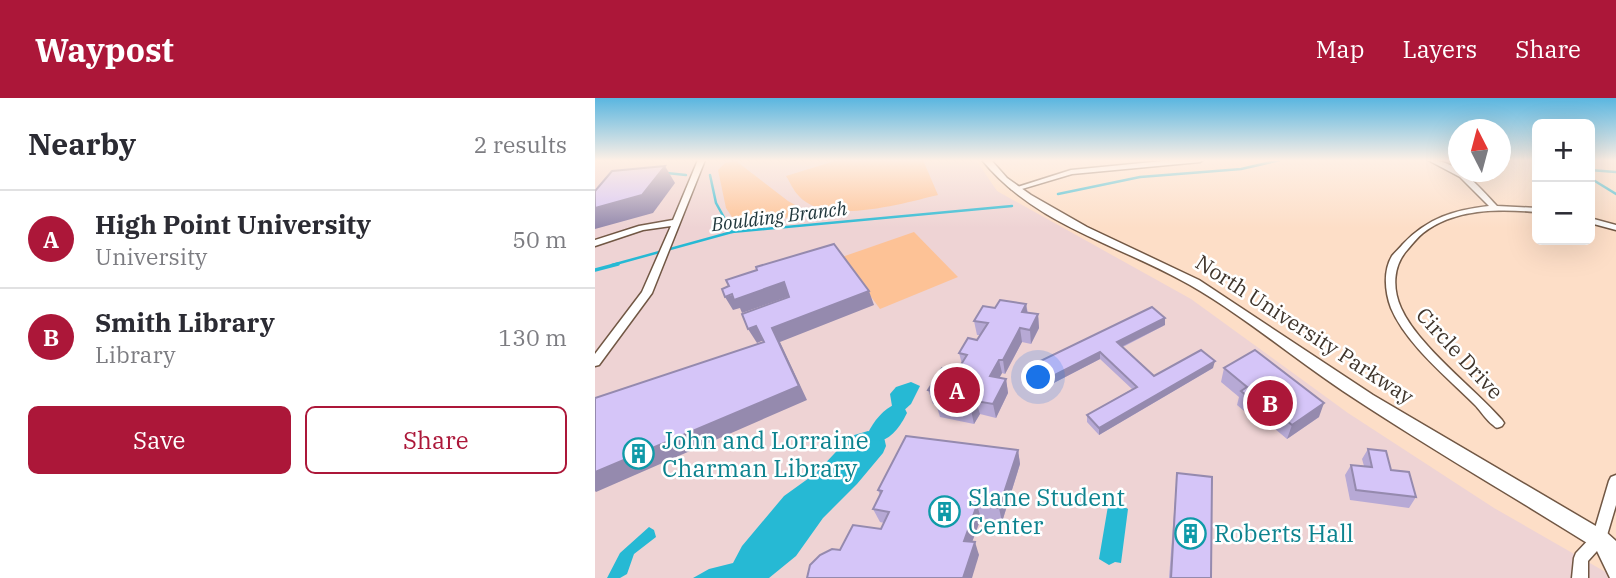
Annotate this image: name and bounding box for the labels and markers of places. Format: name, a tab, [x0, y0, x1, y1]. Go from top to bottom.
pin: A	[934, 364, 980, 416]
pin: B	[1247, 377, 1293, 429]
place label: John and Lorraine Charman Library	[662, 424, 869, 484]
building icon: John and Lorraine Charman Library	[622, 437, 656, 471]
place label: Slane Student Center	[968, 481, 1125, 541]
building icon: Slane Student Center	[928, 494, 962, 528]
building icon: Roberts Hall	[1174, 516, 1208, 550]
place label: Roberts Hall	[1214, 517, 1354, 549]

